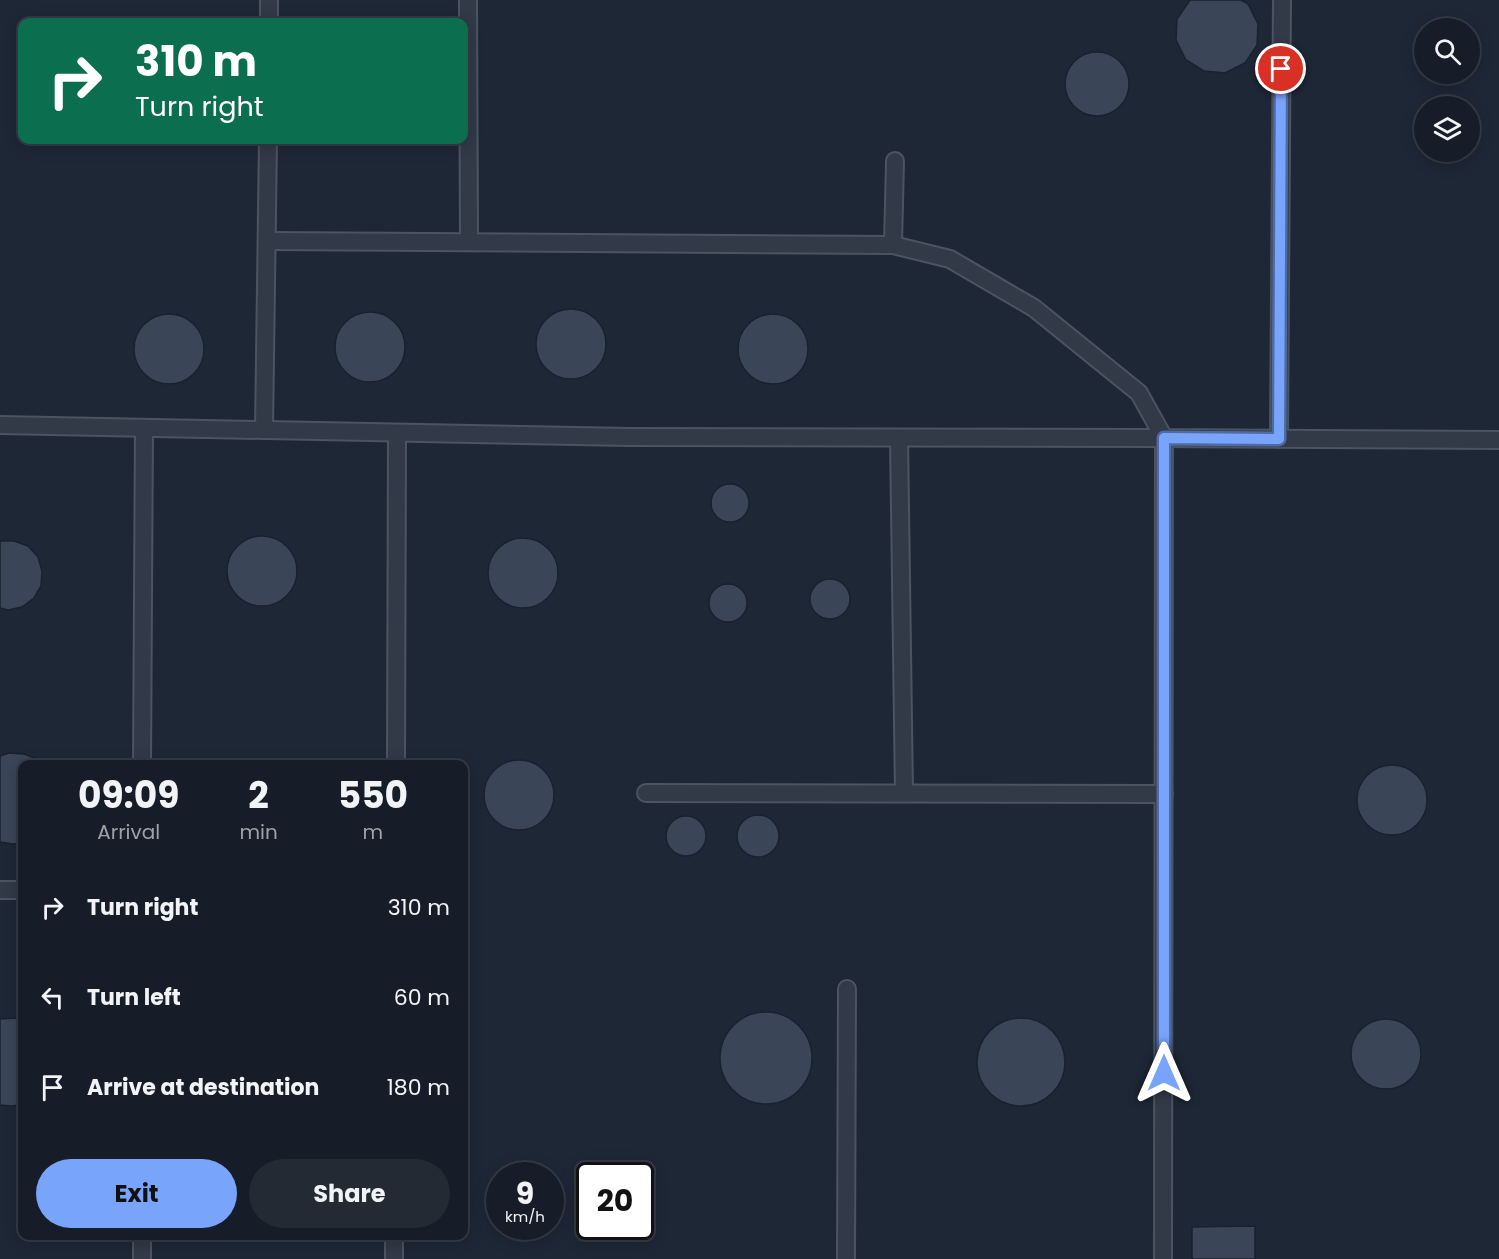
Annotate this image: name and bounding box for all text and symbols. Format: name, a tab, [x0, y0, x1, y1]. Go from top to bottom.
map controls	[1414, 18, 1480, 162]
button: search	[1414, 18, 1480, 84]
text: 310 m	[135, 32, 257, 91]
icon: right	[36, 42, 114, 120]
pin	[1255, 43, 1306, 94]
icon: arrive	[1264, 52, 1297, 85]
text: Turn right	[135, 88, 264, 125]
button: layers	[1414, 96, 1480, 162]
text: 09:09	[78, 770, 179, 821]
text: 2	[248, 770, 269, 821]
text: 550	[338, 770, 408, 821]
text: Arrival	[97, 818, 160, 846]
text: min	[239, 818, 278, 846]
text: m	[363, 818, 383, 846]
icon: right	[36, 891, 69, 924]
text: Turn right	[87, 892, 198, 923]
text: 310 m	[388, 892, 450, 923]
icon: left	[36, 981, 69, 1014]
text: Turn left	[87, 982, 181, 1013]
text: 60 m	[394, 982, 450, 1013]
position arrow	[1132, 1041, 1196, 1105]
icon: arrive	[36, 1071, 69, 1104]
text: Arrive at destination	[87, 1072, 319, 1103]
text: 180 m	[387, 1072, 450, 1103]
button: Exit	[36, 1159, 237, 1228]
button: Share	[249, 1159, 450, 1228]
speed limit sign: 20	[576, 1162, 654, 1240]
text: 9	[516, 1172, 534, 1215]
text: km/h	[505, 1206, 545, 1227]

